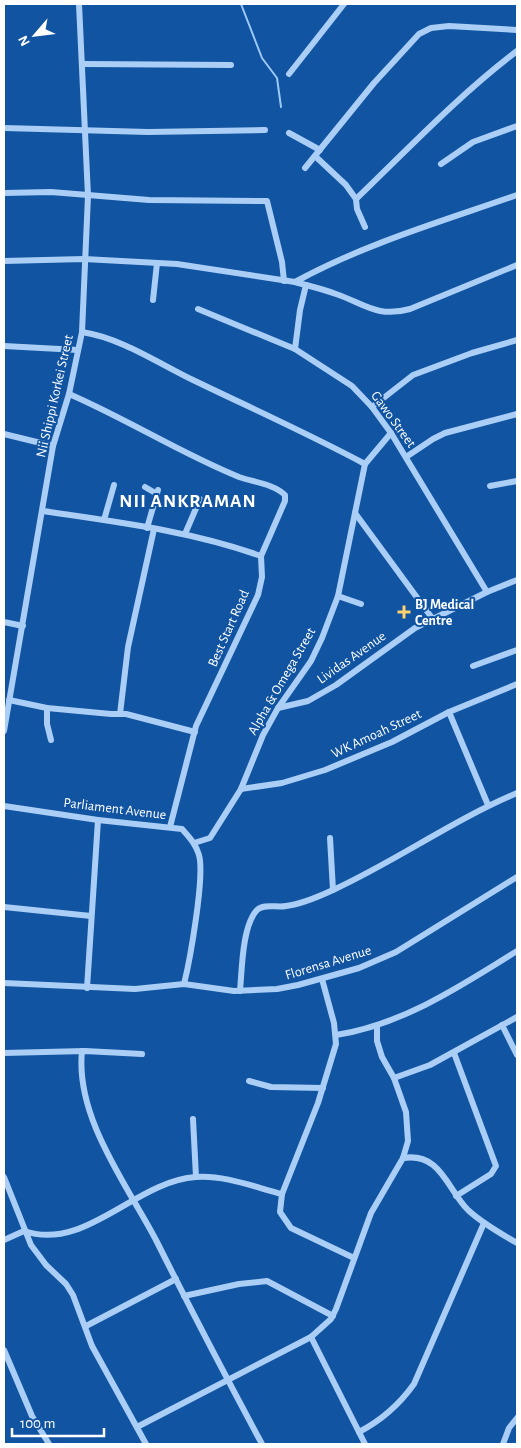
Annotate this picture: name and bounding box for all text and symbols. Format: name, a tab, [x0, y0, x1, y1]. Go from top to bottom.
north arrow	[10, 10, 60, 60]
text: N	[16, 33, 33, 48]
street label: Nii Shippi Korkei Street	[34, 333, 76, 459]
street label: Gawo Street	[368, 389, 419, 451]
district label: NII ANKRAMAN	[119, 492, 257, 511]
street label: Best Start Road	[206, 588, 252, 669]
place label: BJ Medical Centre	[415, 598, 474, 628]
marker: BJ Medical Centre	[397, 605, 411, 619]
street label: Alpha & Omega Street	[245, 625, 319, 738]
street label: Lividas Avenue	[315, 629, 389, 687]
street label: WK Amoah Street	[329, 707, 424, 761]
street label: Parliament Avenue	[63, 796, 167, 822]
street label: Florensa Avenue	[284, 943, 373, 983]
scale bar	[12, 1406, 105, 1438]
text: 100 m	[20, 1416, 55, 1431]

